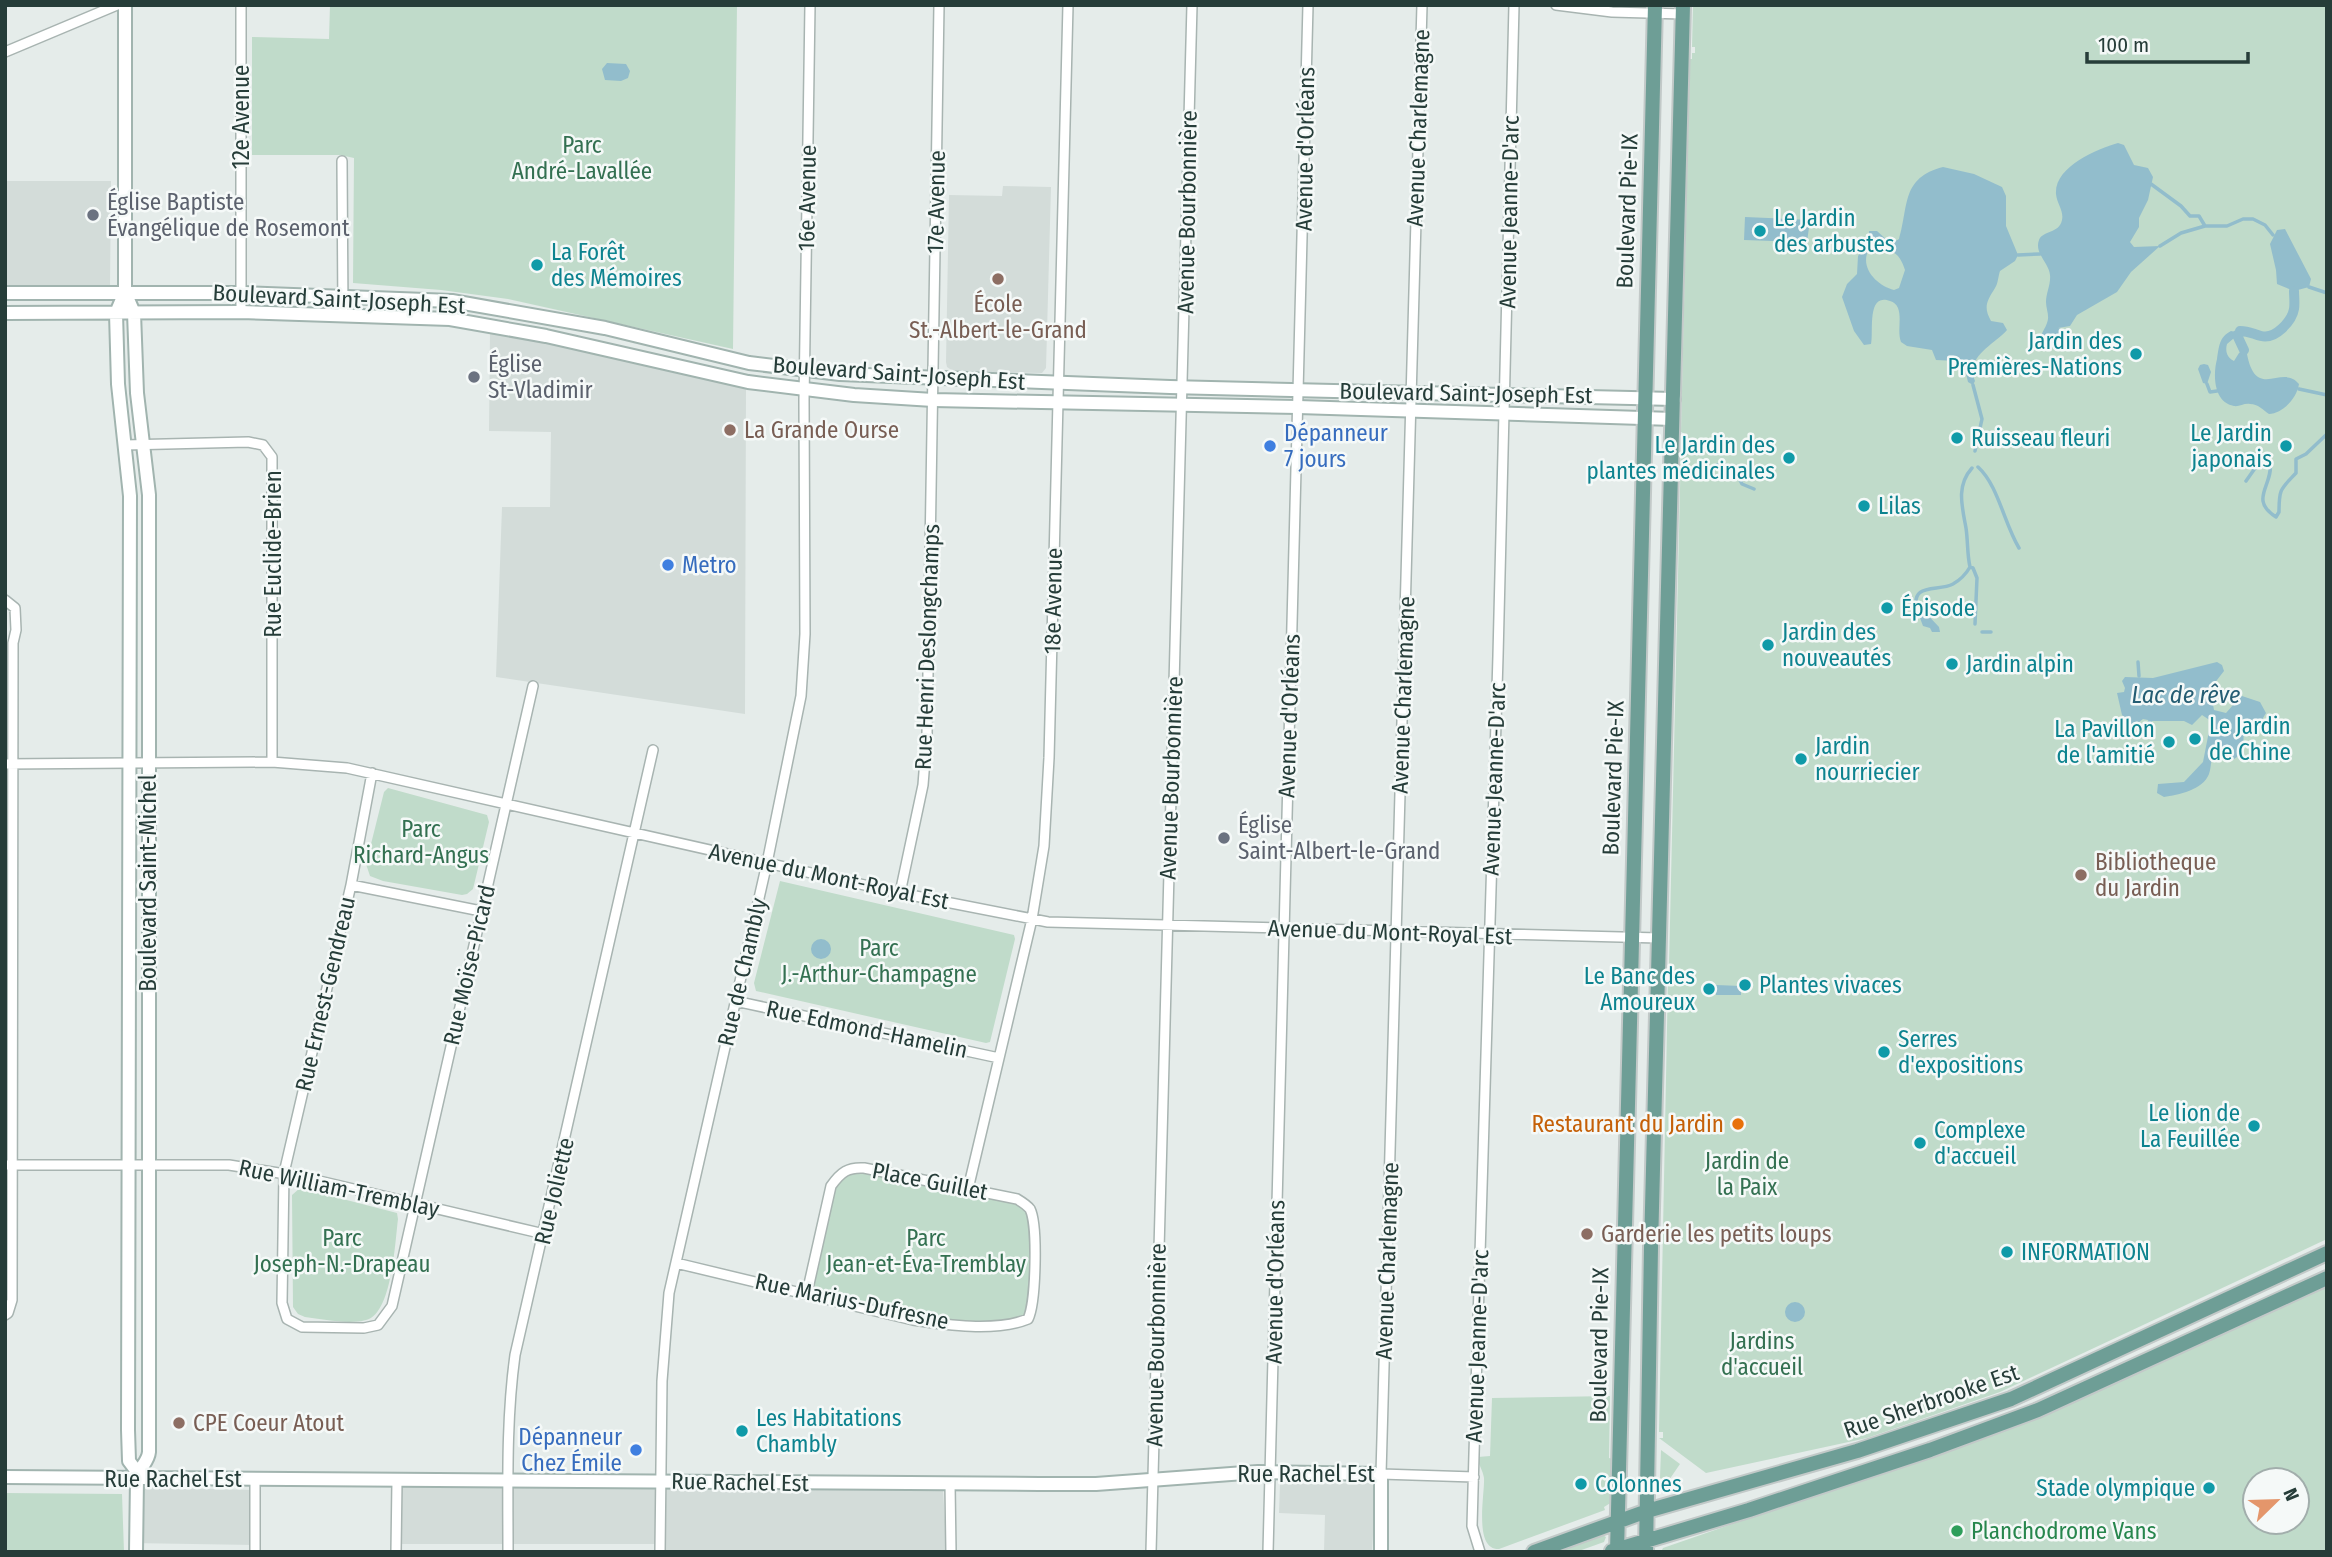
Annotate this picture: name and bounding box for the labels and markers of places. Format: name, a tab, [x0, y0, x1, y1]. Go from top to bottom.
place label: Église Baptiste Évangélique de Rosemont	[107, 187, 350, 242]
place label: Le Jardin des arbustes	[1774, 204, 1895, 258]
marker: Église Baptiste Évangélique de Rosemont	[85, 207, 101, 223]
marker: Le Jardin des arbustes	[1752, 223, 1768, 239]
place label: La Forêt des Mémoires	[551, 238, 682, 292]
marker: La Forêt des Mémoires	[529, 257, 545, 273]
marker: École St.-Albert-le-Grand	[990, 271, 1006, 287]
place label: École St.-Albert-le-Grand	[909, 289, 1087, 344]
place label: Jardin des Premières-Nations	[1947, 327, 2122, 381]
marker: Jardin des Premières-Nations	[2128, 346, 2144, 362]
place label: Église St-Vladimir	[488, 349, 593, 404]
marker: Église St-Vladimir	[466, 369, 482, 385]
place label: La Grande Ourse	[744, 416, 899, 444]
place label: Dépanneur 7 jours	[1284, 419, 1388, 473]
place label: Le Jardin japonais	[2190, 419, 2272, 473]
marker: La Grande Ourse	[722, 422, 738, 438]
place label: Ruisseau fleuri	[1971, 424, 2110, 452]
marker: Ruisseau fleuri	[1949, 430, 1965, 446]
place label: Le Jardin des plantes médicinales	[1587, 431, 1775, 485]
marker: Dépanneur 7 jours	[1262, 438, 1278, 454]
marker: Le Jardin japonais	[2278, 438, 2294, 454]
marker: Le Jardin des plantes médicinales	[1781, 450, 1797, 466]
place label: Lilas	[1878, 492, 1921, 520]
marker: Lilas	[1856, 498, 1872, 514]
place label: Metro	[682, 551, 737, 579]
marker: Metro	[660, 557, 676, 573]
place label: Épisode	[1901, 593, 1975, 622]
marker: Épisode	[1879, 600, 1895, 616]
place label: Jardin des nouveautés	[1782, 618, 1891, 672]
marker: Jardin des nouveautés	[1760, 637, 1776, 653]
place label: Jardin alpin	[1966, 650, 2074, 678]
marker: Jardin alpin	[1944, 656, 1960, 672]
place label: Le Jardin de Chine	[2209, 712, 2291, 766]
place label: La Pavillon de l'amitié	[2054, 715, 2155, 769]
marker: Le Jardin de Chine	[2187, 731, 2203, 747]
place label: Jardin nourriecier	[1815, 732, 1920, 786]
marker: La Pavillon de l'amitié	[2161, 734, 2177, 750]
marker: Jardin nourriecier	[1793, 751, 1809, 767]
place label: Église Saint-Albert-le-Grand	[1238, 810, 1440, 865]
marker: Église Saint-Albert-le-Grand	[1216, 830, 1232, 846]
place label: Bibliotheque du Jardin	[2095, 848, 2216, 902]
marker: Bibliotheque du Jardin	[2073, 867, 2089, 883]
place label: Le Banc des Amoureux	[1584, 962, 1695, 1016]
place label: Plantes vivaces	[1759, 971, 1902, 999]
marker: Plantes vivaces	[1737, 977, 1753, 993]
marker: Le Banc des Amoureux	[1701, 981, 1717, 997]
place label: Serres d'expositions	[1898, 1025, 2023, 1079]
marker: Serres d'expositions	[1876, 1044, 1892, 1060]
place label: Le lion de La Feuillée	[2140, 1099, 2240, 1153]
place label: Restaurant du Jardin	[1531, 1110, 1724, 1138]
marker: Restaurant du Jardin	[1730, 1116, 1746, 1132]
place label: Complexe d'accueil	[1934, 1116, 2026, 1170]
marker: Le lion de La Feuillée	[2246, 1118, 2262, 1134]
marker: Complexe d'accueil	[1912, 1135, 1928, 1151]
place label: Garderie les petits loups	[1601, 1220, 1832, 1248]
marker: Garderie les petits loups	[1579, 1226, 1595, 1242]
place label: INFORMATION	[2021, 1238, 2150, 1266]
marker: INFORMATION	[1999, 1244, 2015, 1260]
place label: Les Habitations Chambly	[756, 1404, 902, 1458]
place label: CPE Coeur Atout	[193, 1409, 344, 1437]
marker: CPE Coeur Atout	[171, 1415, 187, 1431]
place label: Dépanneur Chez Émile	[518, 1423, 622, 1477]
marker: Les Habitations Chambly	[734, 1423, 750, 1439]
marker: Dépanneur Chez Émile	[628, 1442, 644, 1458]
place label: Colonnes	[1595, 1470, 1682, 1498]
place label: Stade olympique	[2036, 1474, 2195, 1502]
marker: Colonnes	[1573, 1476, 1589, 1492]
marker: Stade olympique	[2201, 1480, 2217, 1496]
place label: Planchodrome Vans	[1971, 1517, 2157, 1545]
marker: Planchodrome Vans	[1949, 1523, 1965, 1539]

